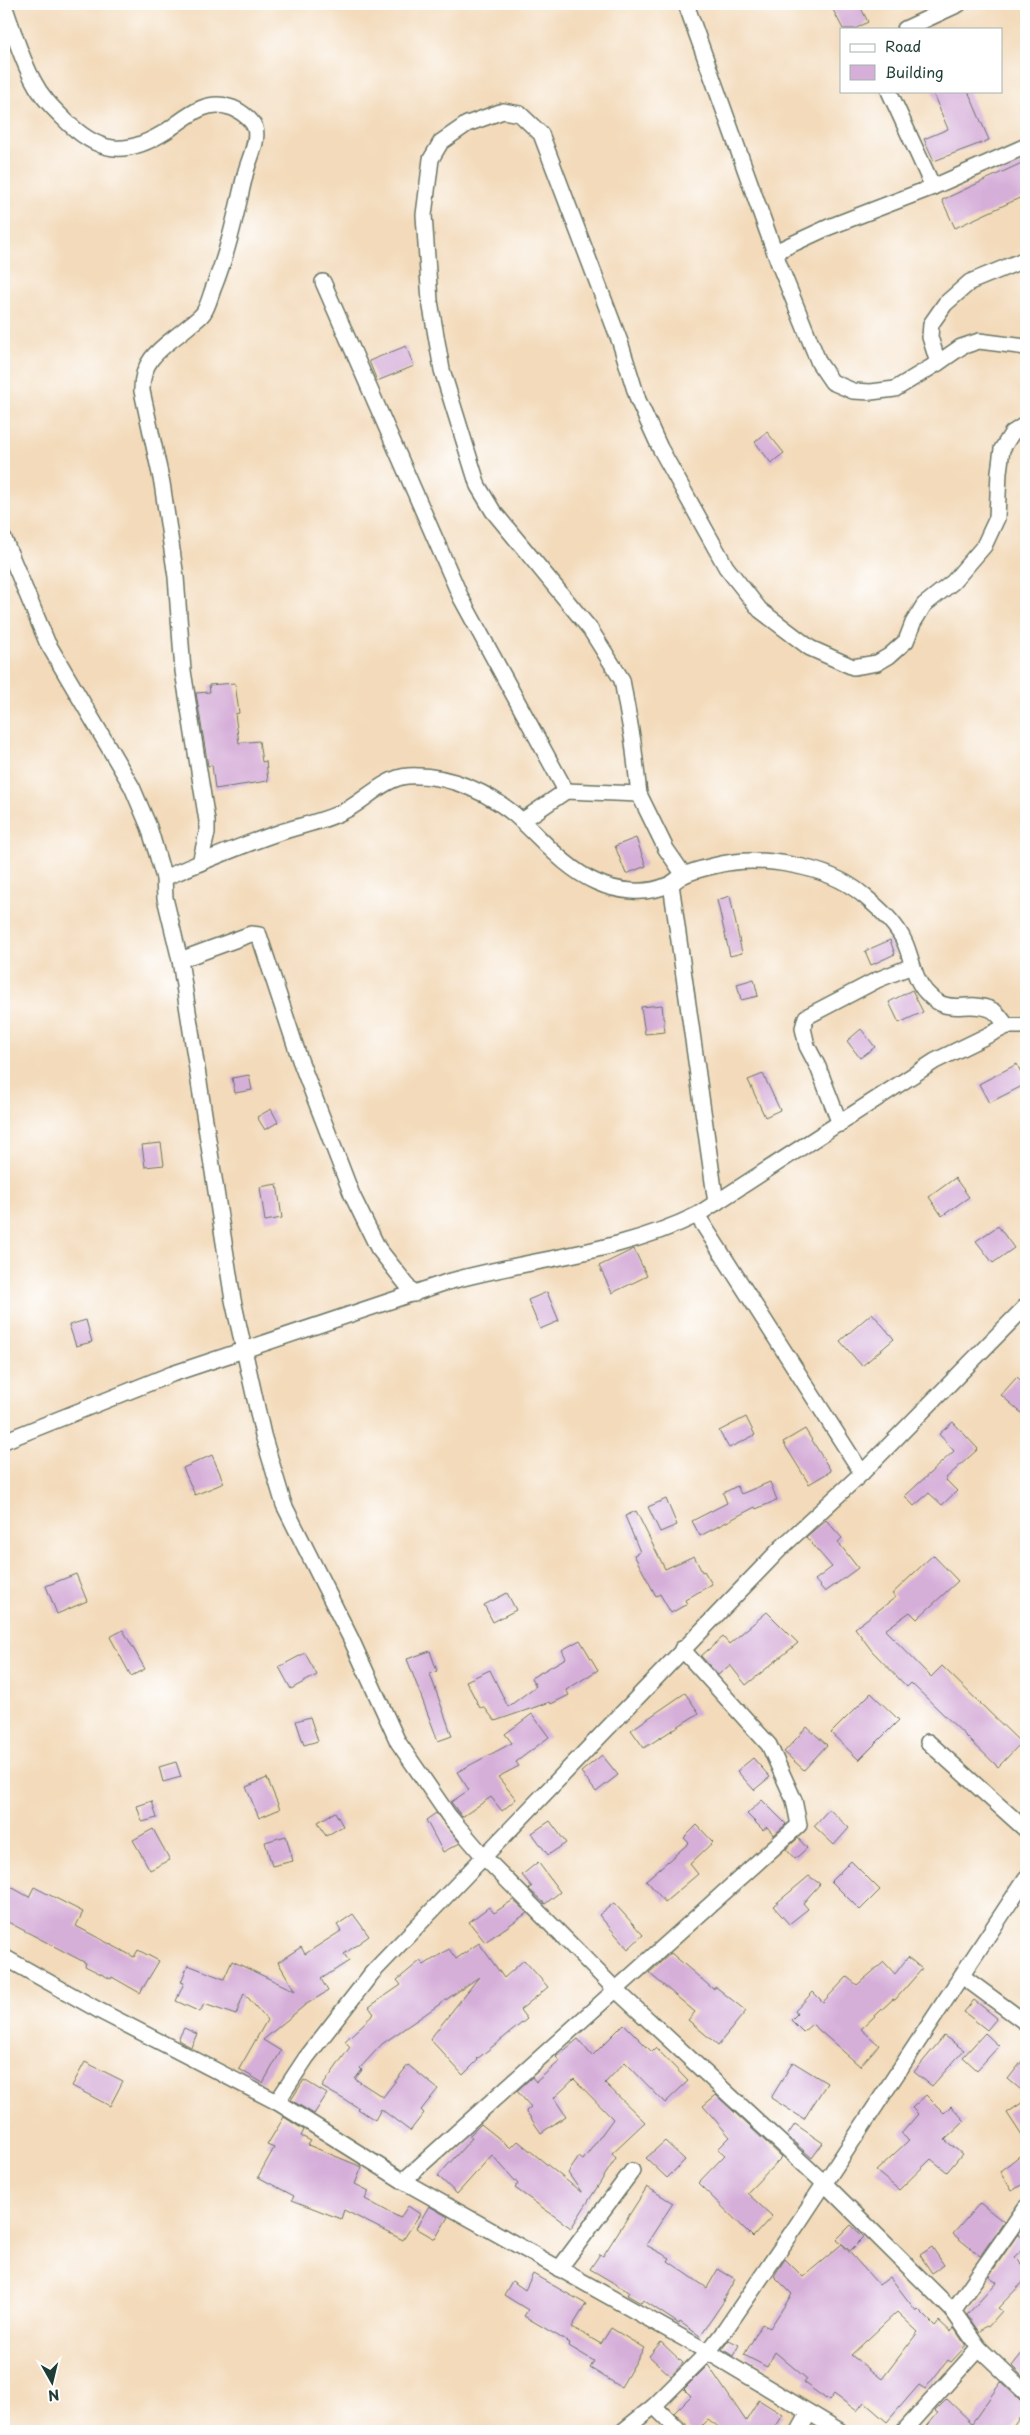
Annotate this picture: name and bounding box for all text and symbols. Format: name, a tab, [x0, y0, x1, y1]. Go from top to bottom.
legend	[840, 28, 1002, 92]
text: Road	[885, 34, 921, 57]
text: Building	[885, 60, 944, 83]
north arrow	[28, 2358, 78, 2408]
text: N	[47, 2384, 61, 2407]

